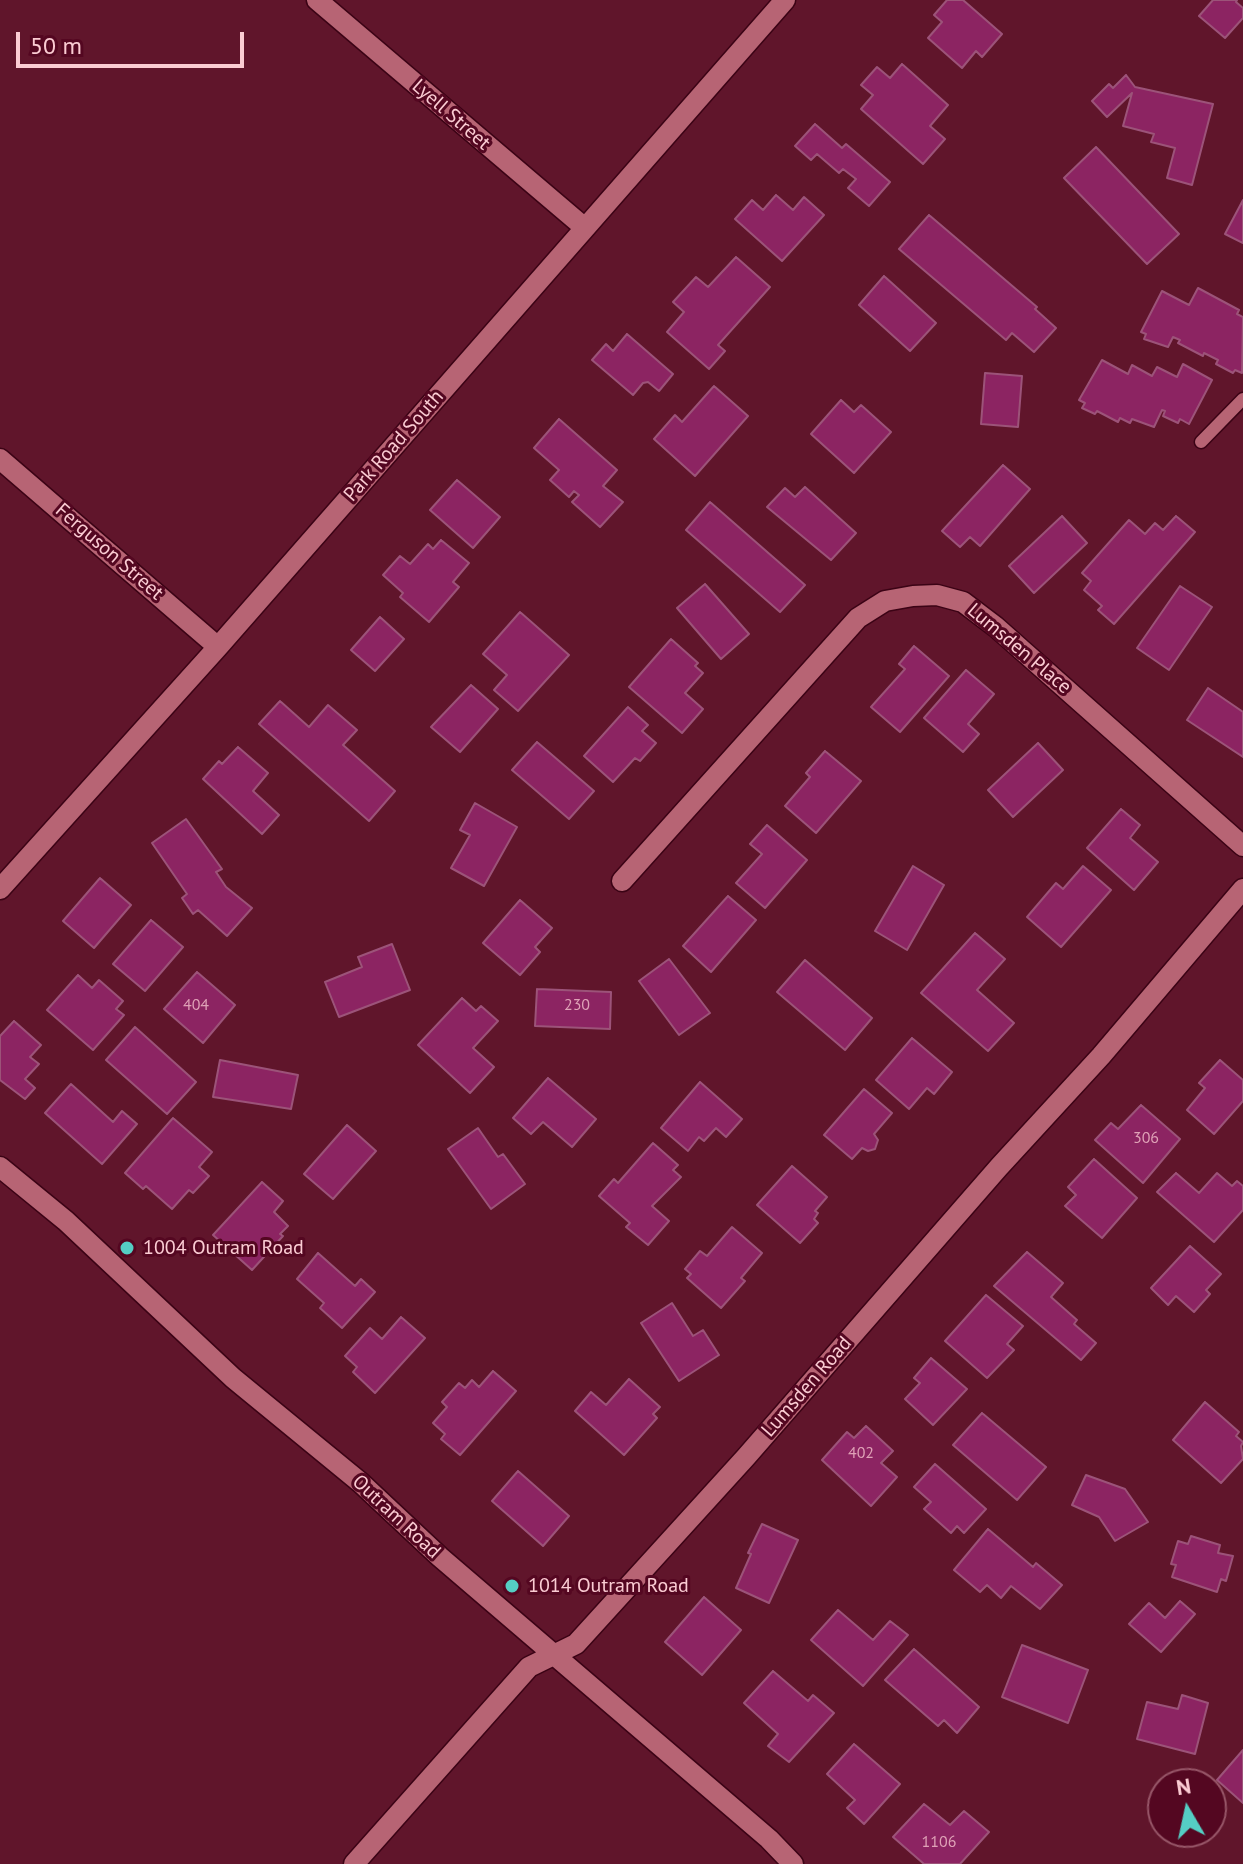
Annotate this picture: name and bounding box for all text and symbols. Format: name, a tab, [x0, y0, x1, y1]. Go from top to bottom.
scale bar	[20, 16, 248, 66]
text: 50 m	[30, 30, 82, 61]
street label: Lyell Street	[407, 75, 495, 155]
street label: Park Road South	[339, 385, 449, 507]
street label: Ferguson Street	[50, 499, 168, 605]
street label: Lumsden Place	[962, 599, 1076, 699]
house number: 404	[183, 995, 209, 1015]
house number: 230	[564, 995, 590, 1015]
house number: 306	[1133, 1128, 1159, 1148]
place label: 1004 Outram Road	[143, 1236, 304, 1260]
marker: 1004 Outram Road	[118, 1239, 136, 1257]
street label: Lumsden Road	[757, 1332, 857, 1442]
house number: 402	[848, 1443, 874, 1463]
street label: Outram Road	[347, 1470, 445, 1564]
place label: 1014 Outram Road	[528, 1574, 689, 1598]
marker: 1014 Outram Road	[503, 1577, 521, 1595]
north arrow	[1147, 1768, 1227, 1848]
text: N	[1174, 1771, 1193, 1801]
house number: 1106	[922, 1832, 956, 1852]

